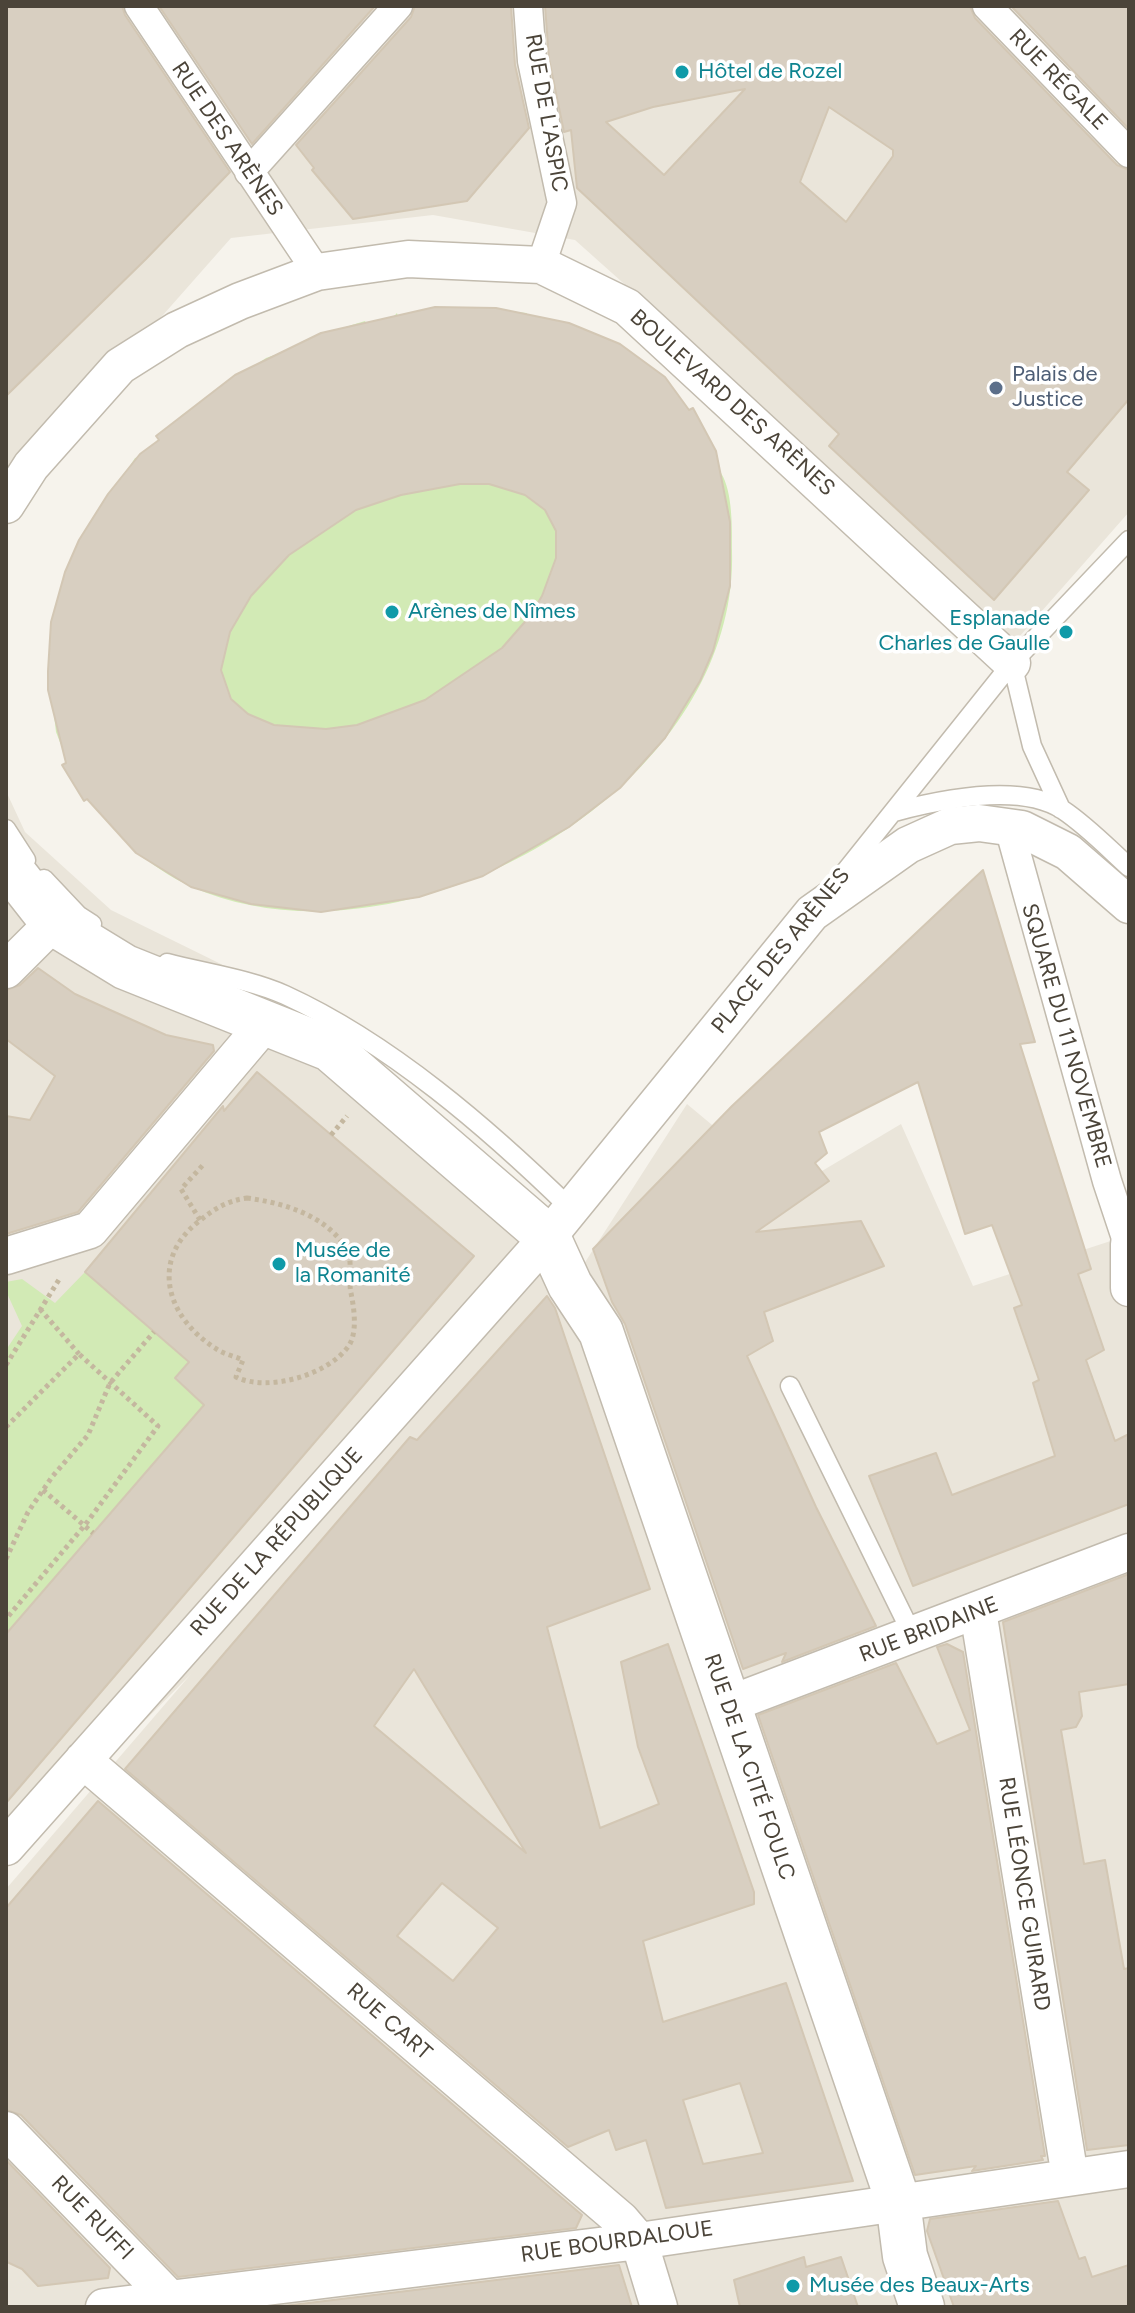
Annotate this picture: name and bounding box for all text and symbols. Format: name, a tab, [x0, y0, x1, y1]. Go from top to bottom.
street label: RUE RÉGALE	[1003, 24, 1113, 136]
street label: RUE DE L'ASPIC	[519, 32, 573, 194]
street label: RUE DES ARÈNES	[166, 57, 288, 221]
place label: Hôtel de Rozel	[698, 59, 842, 85]
marker: Hôtel de Rozel	[673, 63, 691, 81]
street label: BOULEVARD DES ARÈNES	[624, 304, 840, 502]
place label: Palais de Justice	[1012, 362, 1097, 414]
marker: Palais de Justice	[987, 379, 1005, 397]
place label: Arènes de Nîmes	[408, 599, 576, 625]
marker: Arènes de Nîmes	[383, 603, 401, 621]
place label: Esplanade Charles de Gaulle	[878, 606, 1050, 658]
marker: Esplanade Charles de Gaulle	[1057, 623, 1075, 641]
street label: PLACE DES ARÈNES	[706, 863, 856, 1039]
street label: SQUARE DU 11 NOVEMBRE	[1016, 901, 1116, 1171]
place label: Musée de la Romanité	[295, 1238, 411, 1290]
marker: Musée de la Romanité	[270, 1255, 288, 1273]
street label: RUE DE LA RÉPUBLIQUE	[185, 1442, 369, 1642]
street label: RUE BRIDAINE	[856, 1591, 1002, 1669]
street label: RUE DE LA CITÉ FOULC	[698, 1650, 800, 1884]
street label: RUE LÉONCE GUIRARD	[992, 1775, 1056, 2013]
street label: RUE CART	[341, 1978, 437, 2066]
street label: RUE RUFFI	[45, 2170, 139, 2266]
street label: RUE BOURDALOUE	[519, 2215, 715, 2269]
place label: Musée des Beaux-Arts	[809, 2273, 1030, 2299]
marker: Musée des Beaux-Arts	[784, 2277, 802, 2295]

